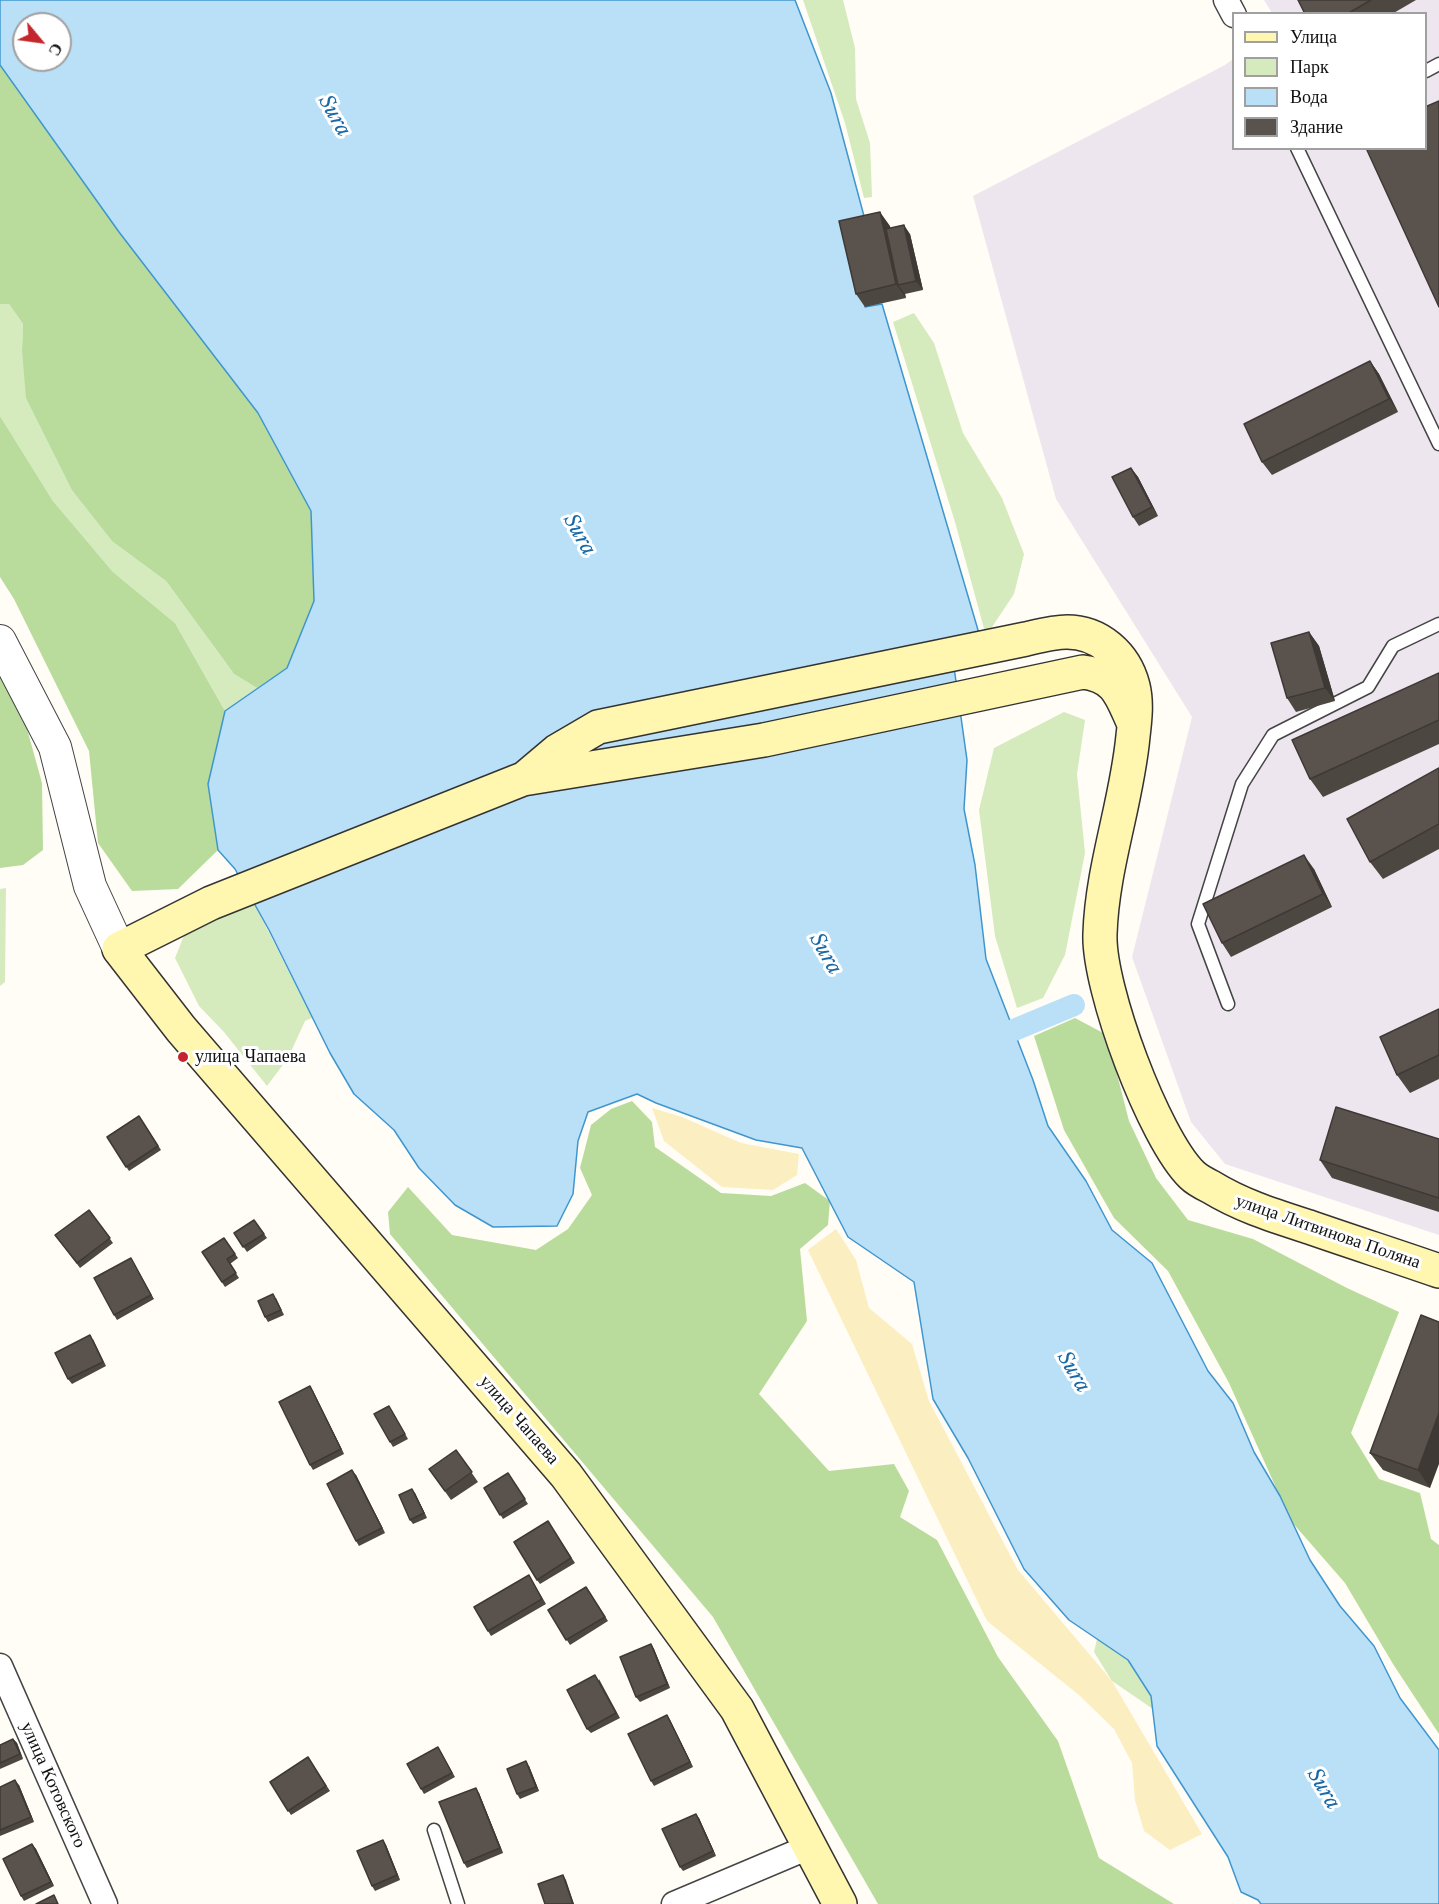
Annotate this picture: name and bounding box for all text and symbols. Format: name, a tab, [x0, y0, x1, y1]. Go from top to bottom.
north arrow	[12, 12, 72, 72]
legend	[1232, 12, 1427, 150]
text: Улица	[1290, 26, 1337, 48]
text: С	[44, 40, 68, 60]
text: Парк	[1290, 56, 1329, 78]
text: Вода	[1290, 86, 1328, 108]
water label: Sura	[313, 91, 355, 141]
text: Здание	[1290, 116, 1343, 138]
water label: Sura	[558, 510, 600, 560]
water label: Sura	[804, 929, 846, 979]
place label: улица Чапаева	[195, 1046, 306, 1068]
marker: улица Чапаева	[176, 1050, 190, 1064]
street label: улица Литвинова Поляна	[1233, 1190, 1423, 1274]
water label: Sura	[1051, 1347, 1095, 1397]
street label: улица Чапаева	[474, 1371, 564, 1469]
street label: улица Котовского	[16, 1719, 90, 1851]
water label: Sura	[1301, 1764, 1345, 1814]

